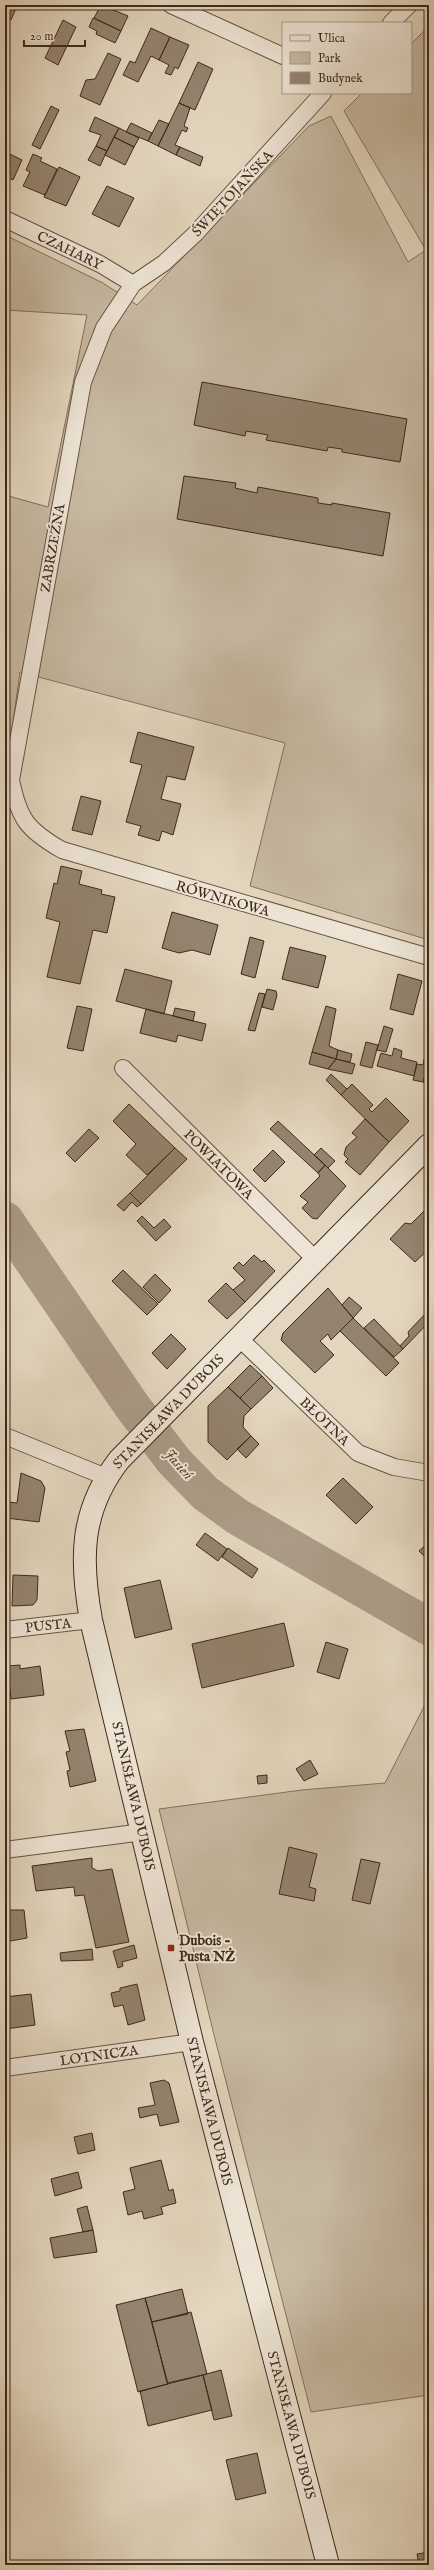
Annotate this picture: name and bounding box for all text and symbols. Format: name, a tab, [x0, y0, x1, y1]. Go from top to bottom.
scale bar	[24, 22, 85, 48]
legend	[282, 22, 412, 94]
text: 20 m	[30, 29, 53, 44]
text: Ulica	[318, 31, 346, 46]
text: Park	[318, 51, 341, 66]
text: Budynek	[318, 71, 363, 86]
street label: ŚWIĘTOJAŃSKA	[187, 146, 278, 241]
street label: CZAHARY	[34, 227, 107, 275]
street label: ZABRZEŹNA	[35, 502, 70, 594]
street label: RÓWNIKOWA	[174, 876, 273, 921]
street label: POWIATOWA	[179, 1126, 258, 1204]
street label: STANISŁAWA DUBOIS	[109, 1351, 228, 1473]
street label: BŁOTNA	[296, 1394, 353, 1450]
water label: Jasień	[160, 1445, 197, 1484]
street label: PUSTA	[24, 1615, 73, 1637]
street label: STANISŁAWA DUBOIS	[107, 1720, 159, 1873]
place label: Dubois - Pusta NŻ	[179, 1932, 235, 1966]
marker: Dubois - Pusta NŻ	[166, 1943, 176, 1953]
street label: STANISŁAWA DUBOIS	[182, 2035, 236, 2187]
street label: LOTNICZA	[59, 2041, 140, 2070]
street label: STANISŁAWA DUBOIS	[263, 2349, 319, 2501]

